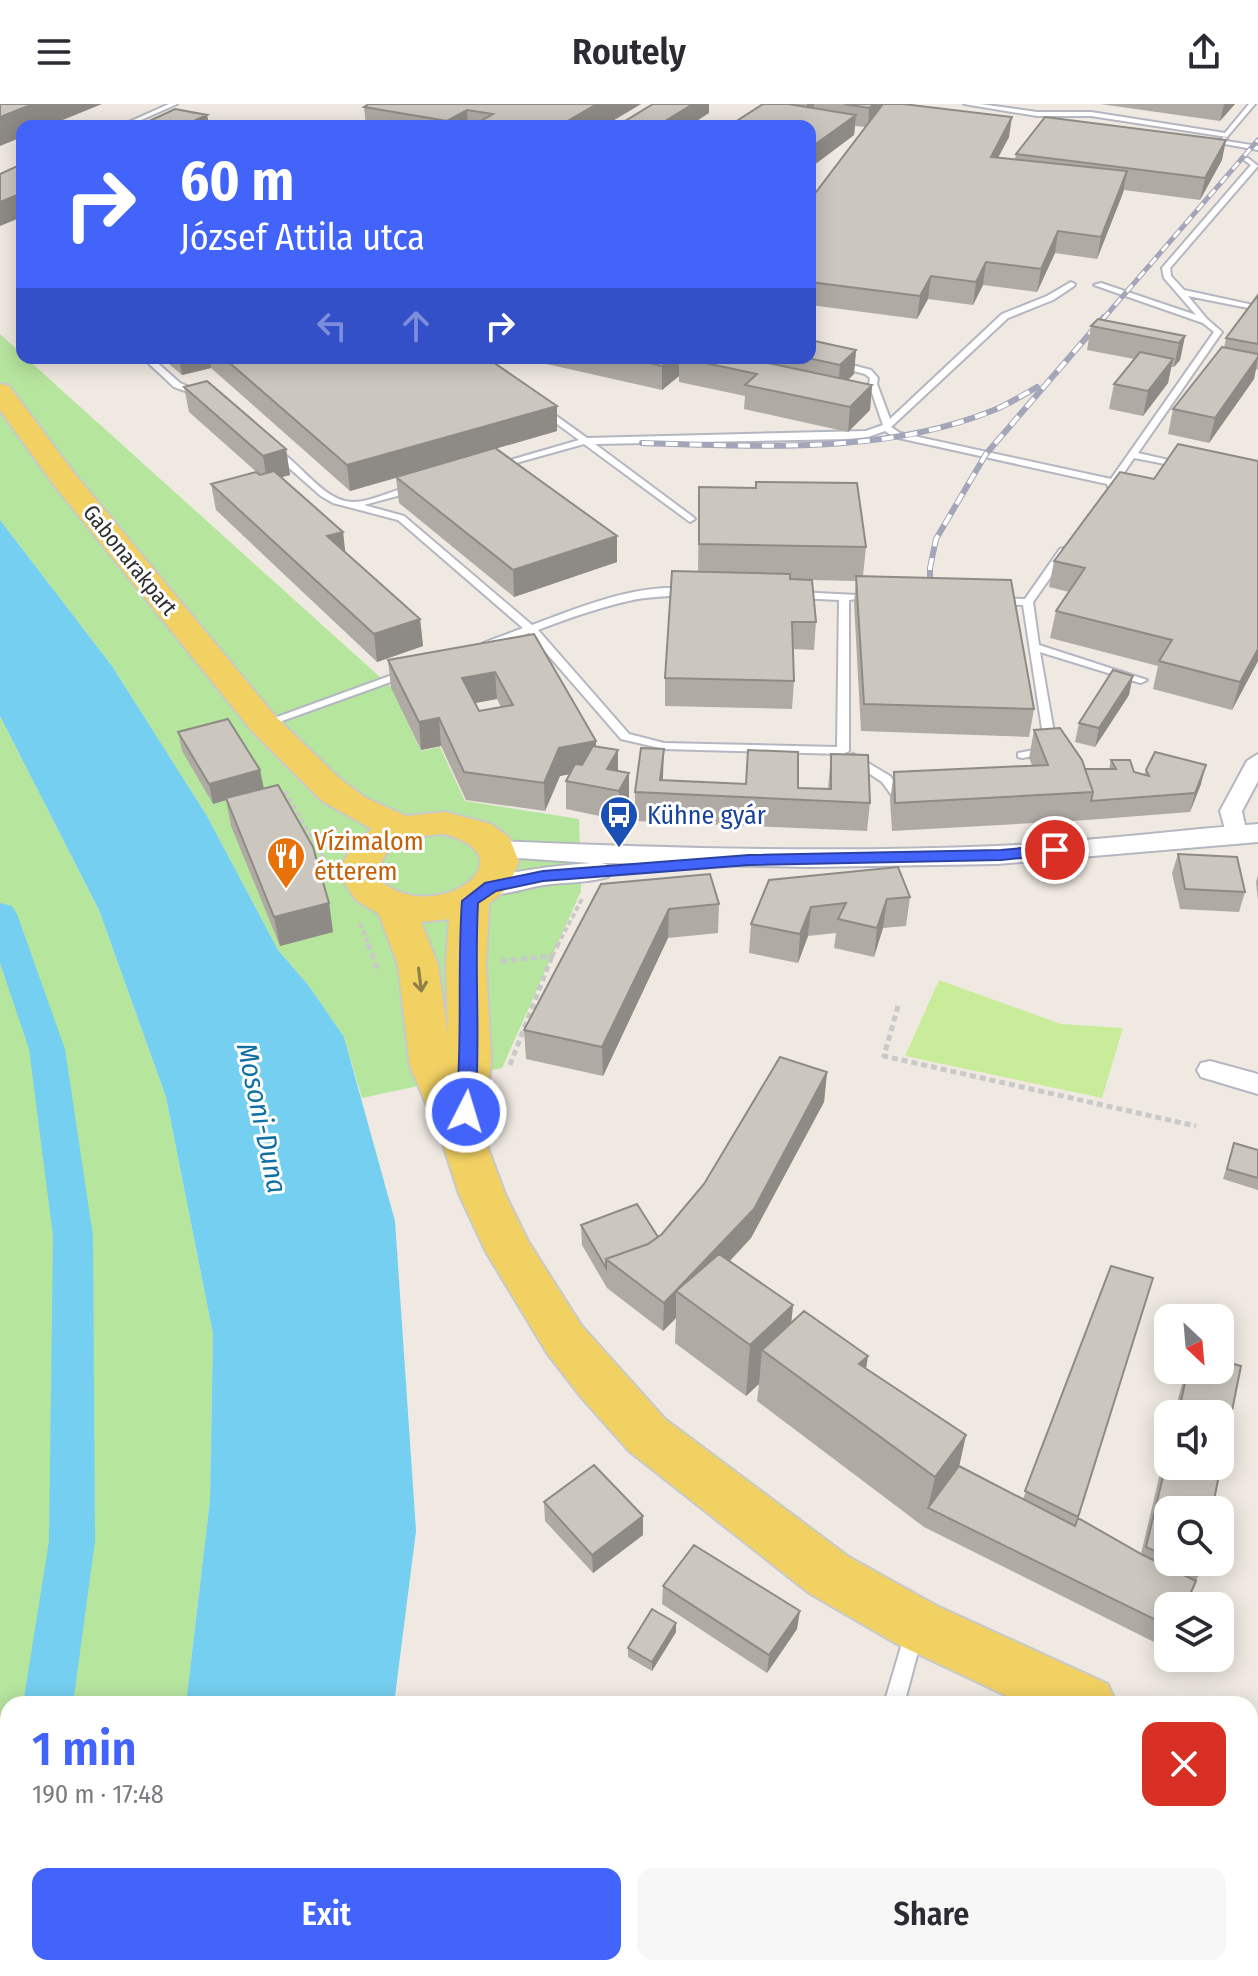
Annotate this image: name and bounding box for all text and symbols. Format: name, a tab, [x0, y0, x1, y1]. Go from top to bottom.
icon: menu	[32, 30, 76, 74]
text: Routely	[572, 30, 686, 74]
icon: share	[1182, 30, 1226, 74]
text: 60 m	[180, 148, 294, 215]
icon: right	[48, 152, 152, 256]
text: József Attila utca	[180, 216, 425, 260]
icon: left	[310, 304, 354, 348]
icon: ahead	[394, 304, 438, 348]
icon: right	[478, 304, 522, 348]
street label: Gabonarakpart	[77, 499, 183, 621]
bus stop icon: Kühne gyár	[598, 794, 640, 849]
place label: Kühne gyár	[647, 800, 766, 831]
pin	[1021, 816, 1089, 884]
place label: Vízimalom étterem	[314, 826, 424, 887]
icon: arrive	[1033, 828, 1077, 872]
restaurant icon: Vízimalom étterem	[265, 835, 307, 890]
one-way arrow	[413, 967, 428, 992]
water label: Mosoni-Duna	[230, 1040, 294, 1196]
position arrow	[424, 1070, 508, 1154]
north arrow	[1154, 1304, 1234, 1384]
map controls	[1154, 1304, 1234, 1672]
button: sound	[1154, 1400, 1234, 1480]
button: search	[1154, 1496, 1234, 1576]
button: layers	[1154, 1592, 1234, 1672]
text: 1 min	[32, 1720, 137, 1778]
button: close	[1142, 1722, 1226, 1806]
text: 190 m · 17:48	[32, 1779, 164, 1810]
button: Exit	[32, 1868, 621, 1960]
button: Share	[637, 1868, 1226, 1960]

